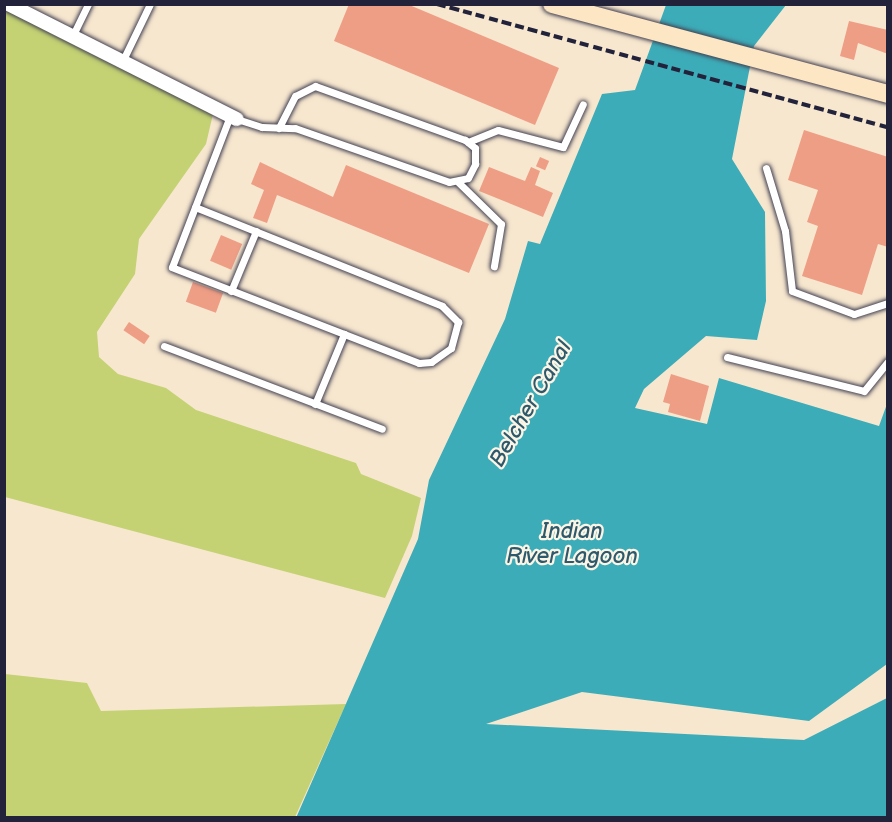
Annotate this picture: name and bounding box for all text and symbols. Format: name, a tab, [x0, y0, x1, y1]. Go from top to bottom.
water label: Belcher Canal	[484, 336, 578, 472]
water label: Indian River Lagoon	[506, 518, 638, 570]

